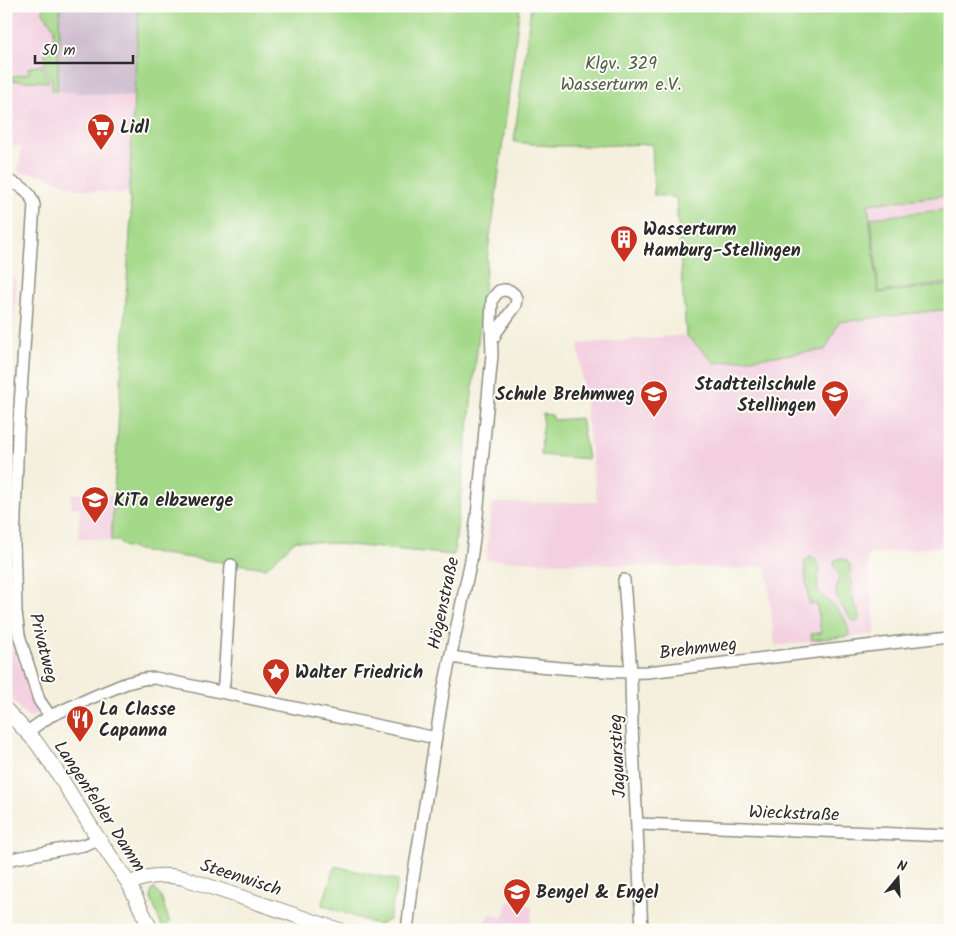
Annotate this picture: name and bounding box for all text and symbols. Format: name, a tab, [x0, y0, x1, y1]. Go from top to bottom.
scale bar	[35, 32, 132, 64]
text: 50 m	[42, 39, 76, 63]
park label: Klgv. 329 Wasserturm e.V.	[560, 50, 682, 100]
supermarket icon: Lidl	[86, 112, 116, 151]
place label: Lidl	[120, 114, 149, 143]
place label: Wasserturm Hamburg-Stellingen	[643, 216, 801, 266]
building icon: Wasserturm Hamburg-Stellingen	[609, 224, 639, 263]
place label: Stadtteilschule Stellingen	[695, 371, 816, 421]
school or university icon: Schule Brehmweg	[639, 379, 669, 418]
school or university icon: Stadtteilschule Stellingen	[820, 379, 850, 418]
place label: Schule Brehmweg	[495, 381, 635, 410]
school or university icon: KiTa elbzwerge	[80, 485, 110, 524]
place label: KiTa elbzwerge	[114, 487, 234, 516]
street label: Högenstraße	[421, 554, 468, 652]
street label: Privatweg	[20, 610, 65, 687]
street label: Brehmweg	[658, 630, 739, 669]
place icon: Walter Friedrich	[261, 657, 291, 696]
place label: Walter Friedrich	[295, 659, 423, 688]
place label: La Classe Capanna	[99, 696, 176, 746]
restaurant icon: La Classe Capanna	[65, 704, 95, 743]
street label: Jaguarstieg	[602, 713, 635, 799]
street label: Langenfelder Damm	[45, 735, 152, 879]
street label: Wieckstraße	[748, 798, 840, 831]
street label: Steenwisch	[196, 852, 285, 905]
north arrow	[874, 854, 924, 904]
text: N	[894, 855, 909, 878]
school or university icon: Bengel & Engel	[502, 877, 532, 916]
place label: Bengel & Engel	[536, 879, 659, 908]

